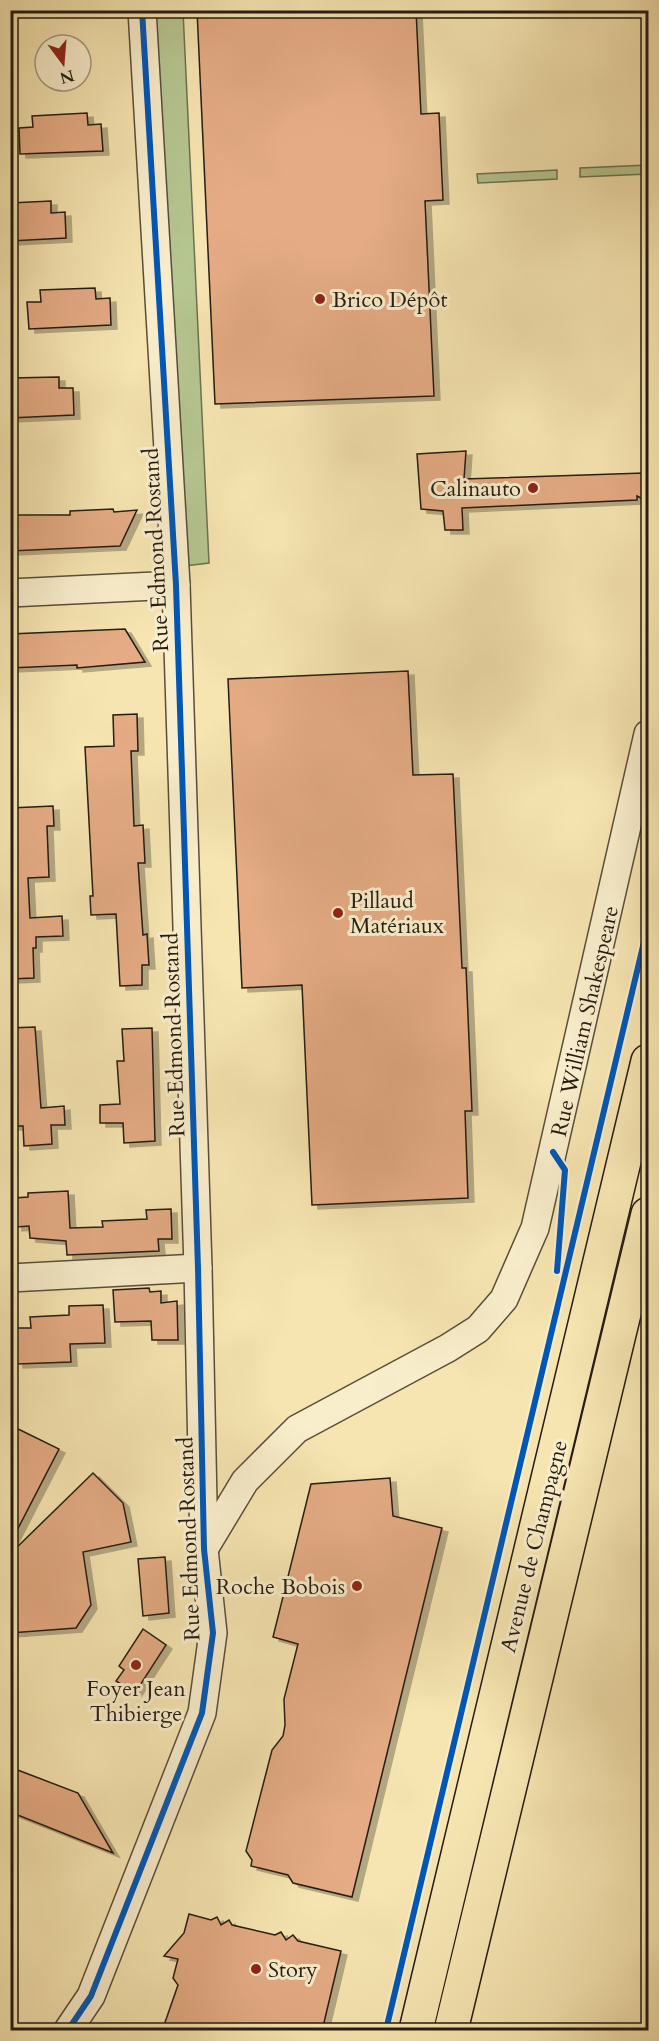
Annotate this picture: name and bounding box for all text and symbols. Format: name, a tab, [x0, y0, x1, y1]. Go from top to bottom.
north arrow	[33, 33, 93, 93]
text: N	[57, 64, 77, 89]
place label: Brico Dépôt	[332, 285, 447, 315]
marker: Brico Dépôt	[313, 292, 327, 306]
street label: Rue Edmond Rostand	[136, 447, 176, 653]
place label: Calinauto	[430, 474, 521, 504]
marker: Calinauto	[526, 481, 540, 495]
place label: Pillaud Matériaux	[350, 886, 444, 941]
street label: Rue William Shakespeare	[544, 903, 626, 1140]
marker: Pillaud Matériaux	[331, 906, 345, 920]
street label: Rue Edmond Rostand	[155, 932, 193, 1138]
street label: Rue Edmond Rostand	[170, 1436, 208, 1642]
street label: Avenue de Champagne	[493, 1437, 575, 1656]
place label: Roche Bobois	[216, 1572, 345, 1602]
marker: Roche Bobois	[350, 1579, 364, 1593]
marker: Foyer Jean Thibierge	[129, 1658, 143, 1672]
place label: Foyer Jean Thibierge	[86, 1674, 186, 1729]
place label: Story	[268, 1955, 318, 1985]
marker: Story	[249, 1962, 263, 1976]

